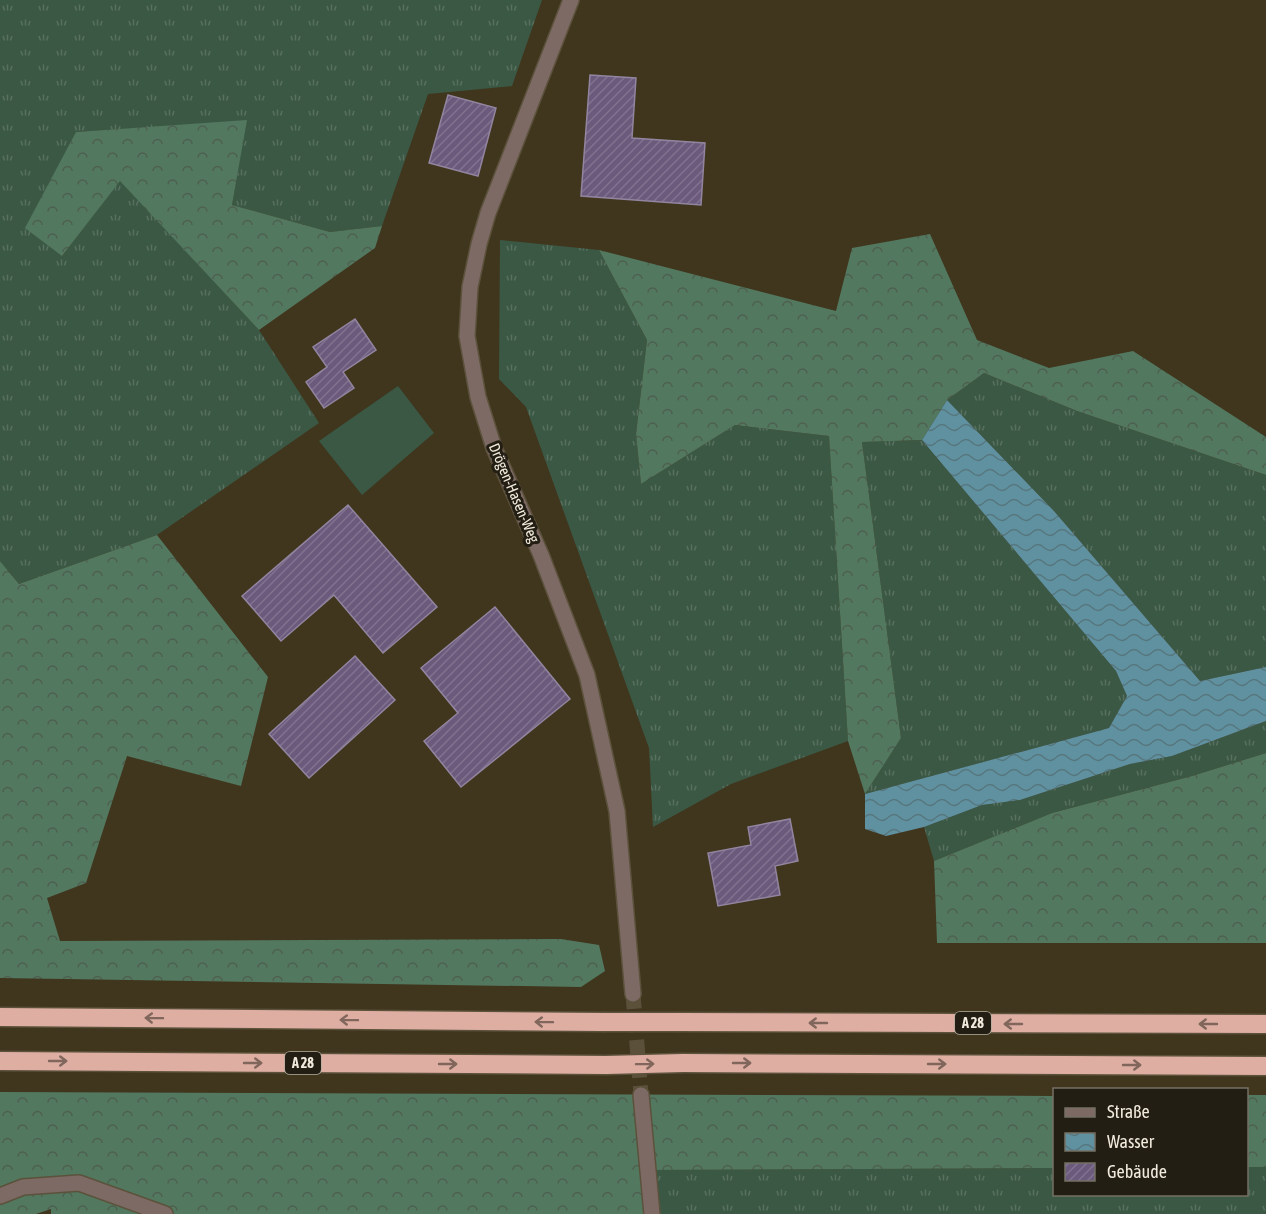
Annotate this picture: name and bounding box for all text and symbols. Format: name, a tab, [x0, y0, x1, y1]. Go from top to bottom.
street label: Drögen-Hasen-Weg	[486, 441, 543, 546]
one-way arrow	[145, 1012, 165, 1024]
road number: A 28	[955, 1012, 991, 1034]
one-way arrow	[340, 1014, 360, 1026]
one-way arrow	[535, 1016, 555, 1028]
one-way arrow	[808, 1017, 828, 1029]
one-way arrow	[1003, 1018, 1023, 1029]
one-way arrow	[1198, 1018, 1218, 1030]
road number: A 28	[285, 1052, 321, 1074]
one-way arrow	[48, 1055, 68, 1067]
one-way arrow	[243, 1057, 263, 1068]
one-way arrow	[438, 1058, 458, 1070]
one-way arrow	[634, 1058, 654, 1070]
one-way arrow	[731, 1058, 751, 1069]
one-way arrow	[926, 1058, 946, 1070]
one-way arrow	[1121, 1059, 1141, 1071]
legend	[1053, 1088, 1248, 1196]
text: Straße	[1107, 1101, 1150, 1122]
text: Wasser	[1107, 1131, 1155, 1152]
text: Gebäude	[1107, 1161, 1167, 1182]

